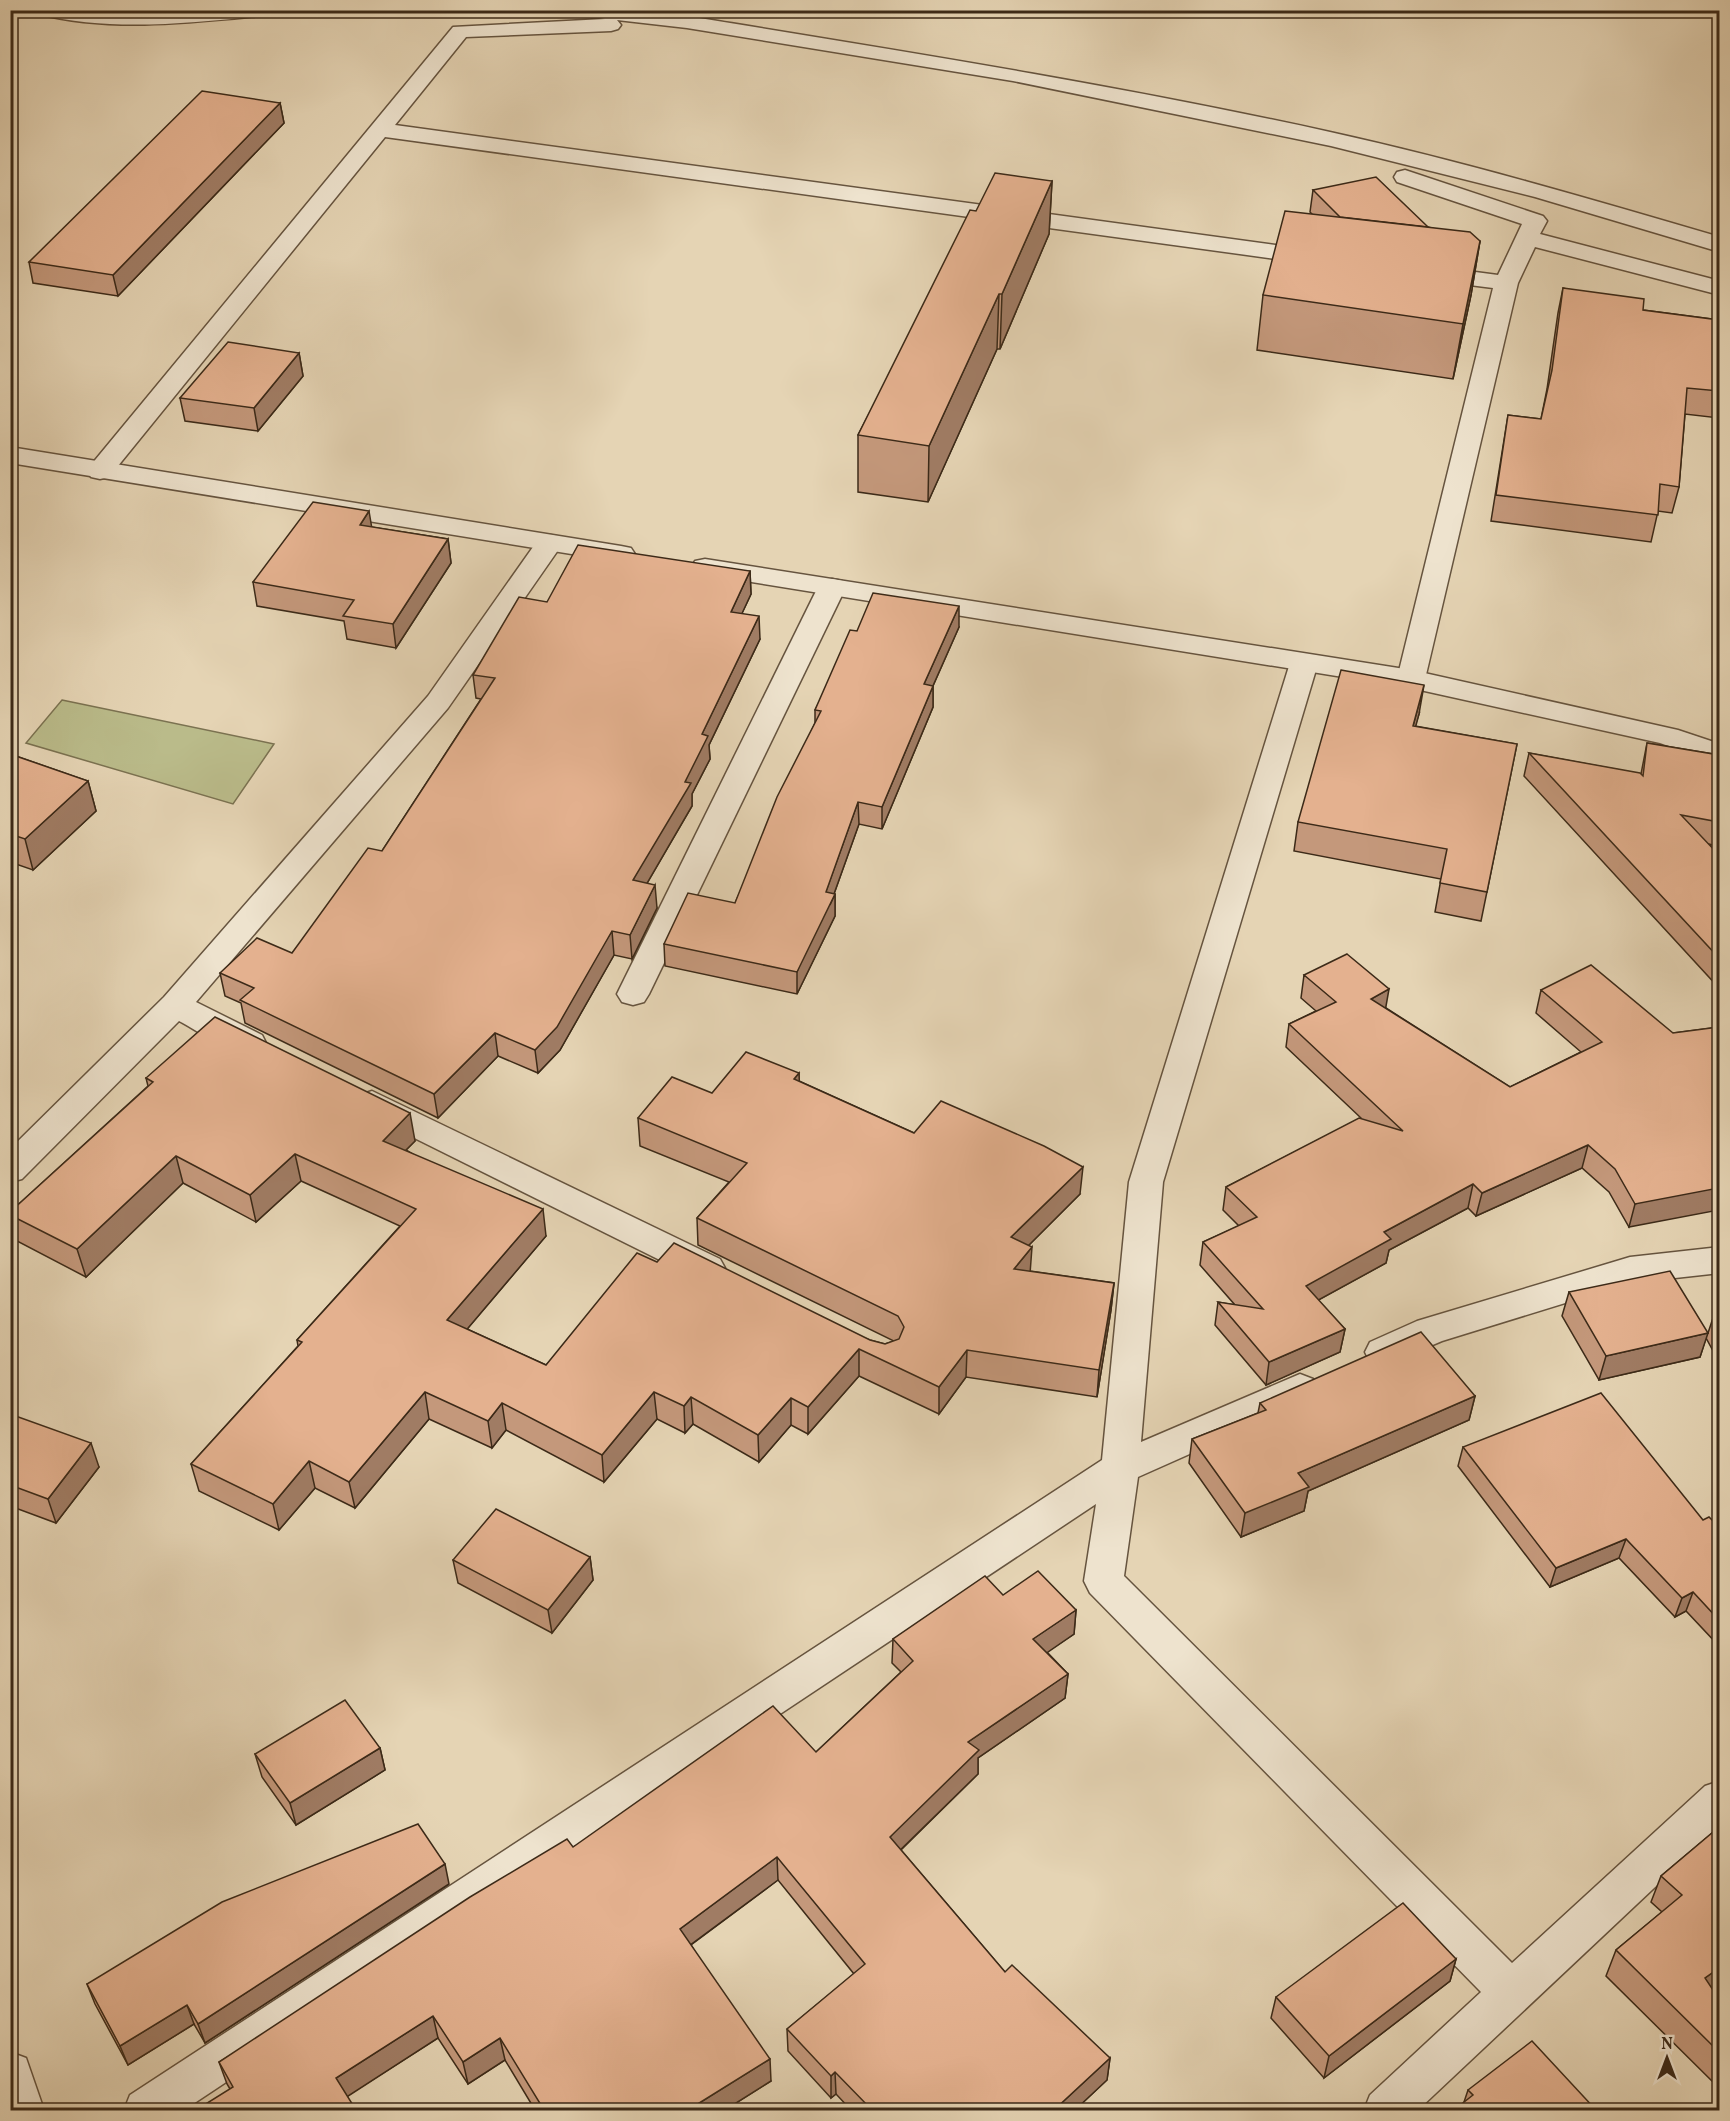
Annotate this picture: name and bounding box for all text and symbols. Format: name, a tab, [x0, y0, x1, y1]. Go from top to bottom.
north arrow	[1637, 2028, 1697, 2088]
text: N	[1661, 2034, 1673, 2056]

